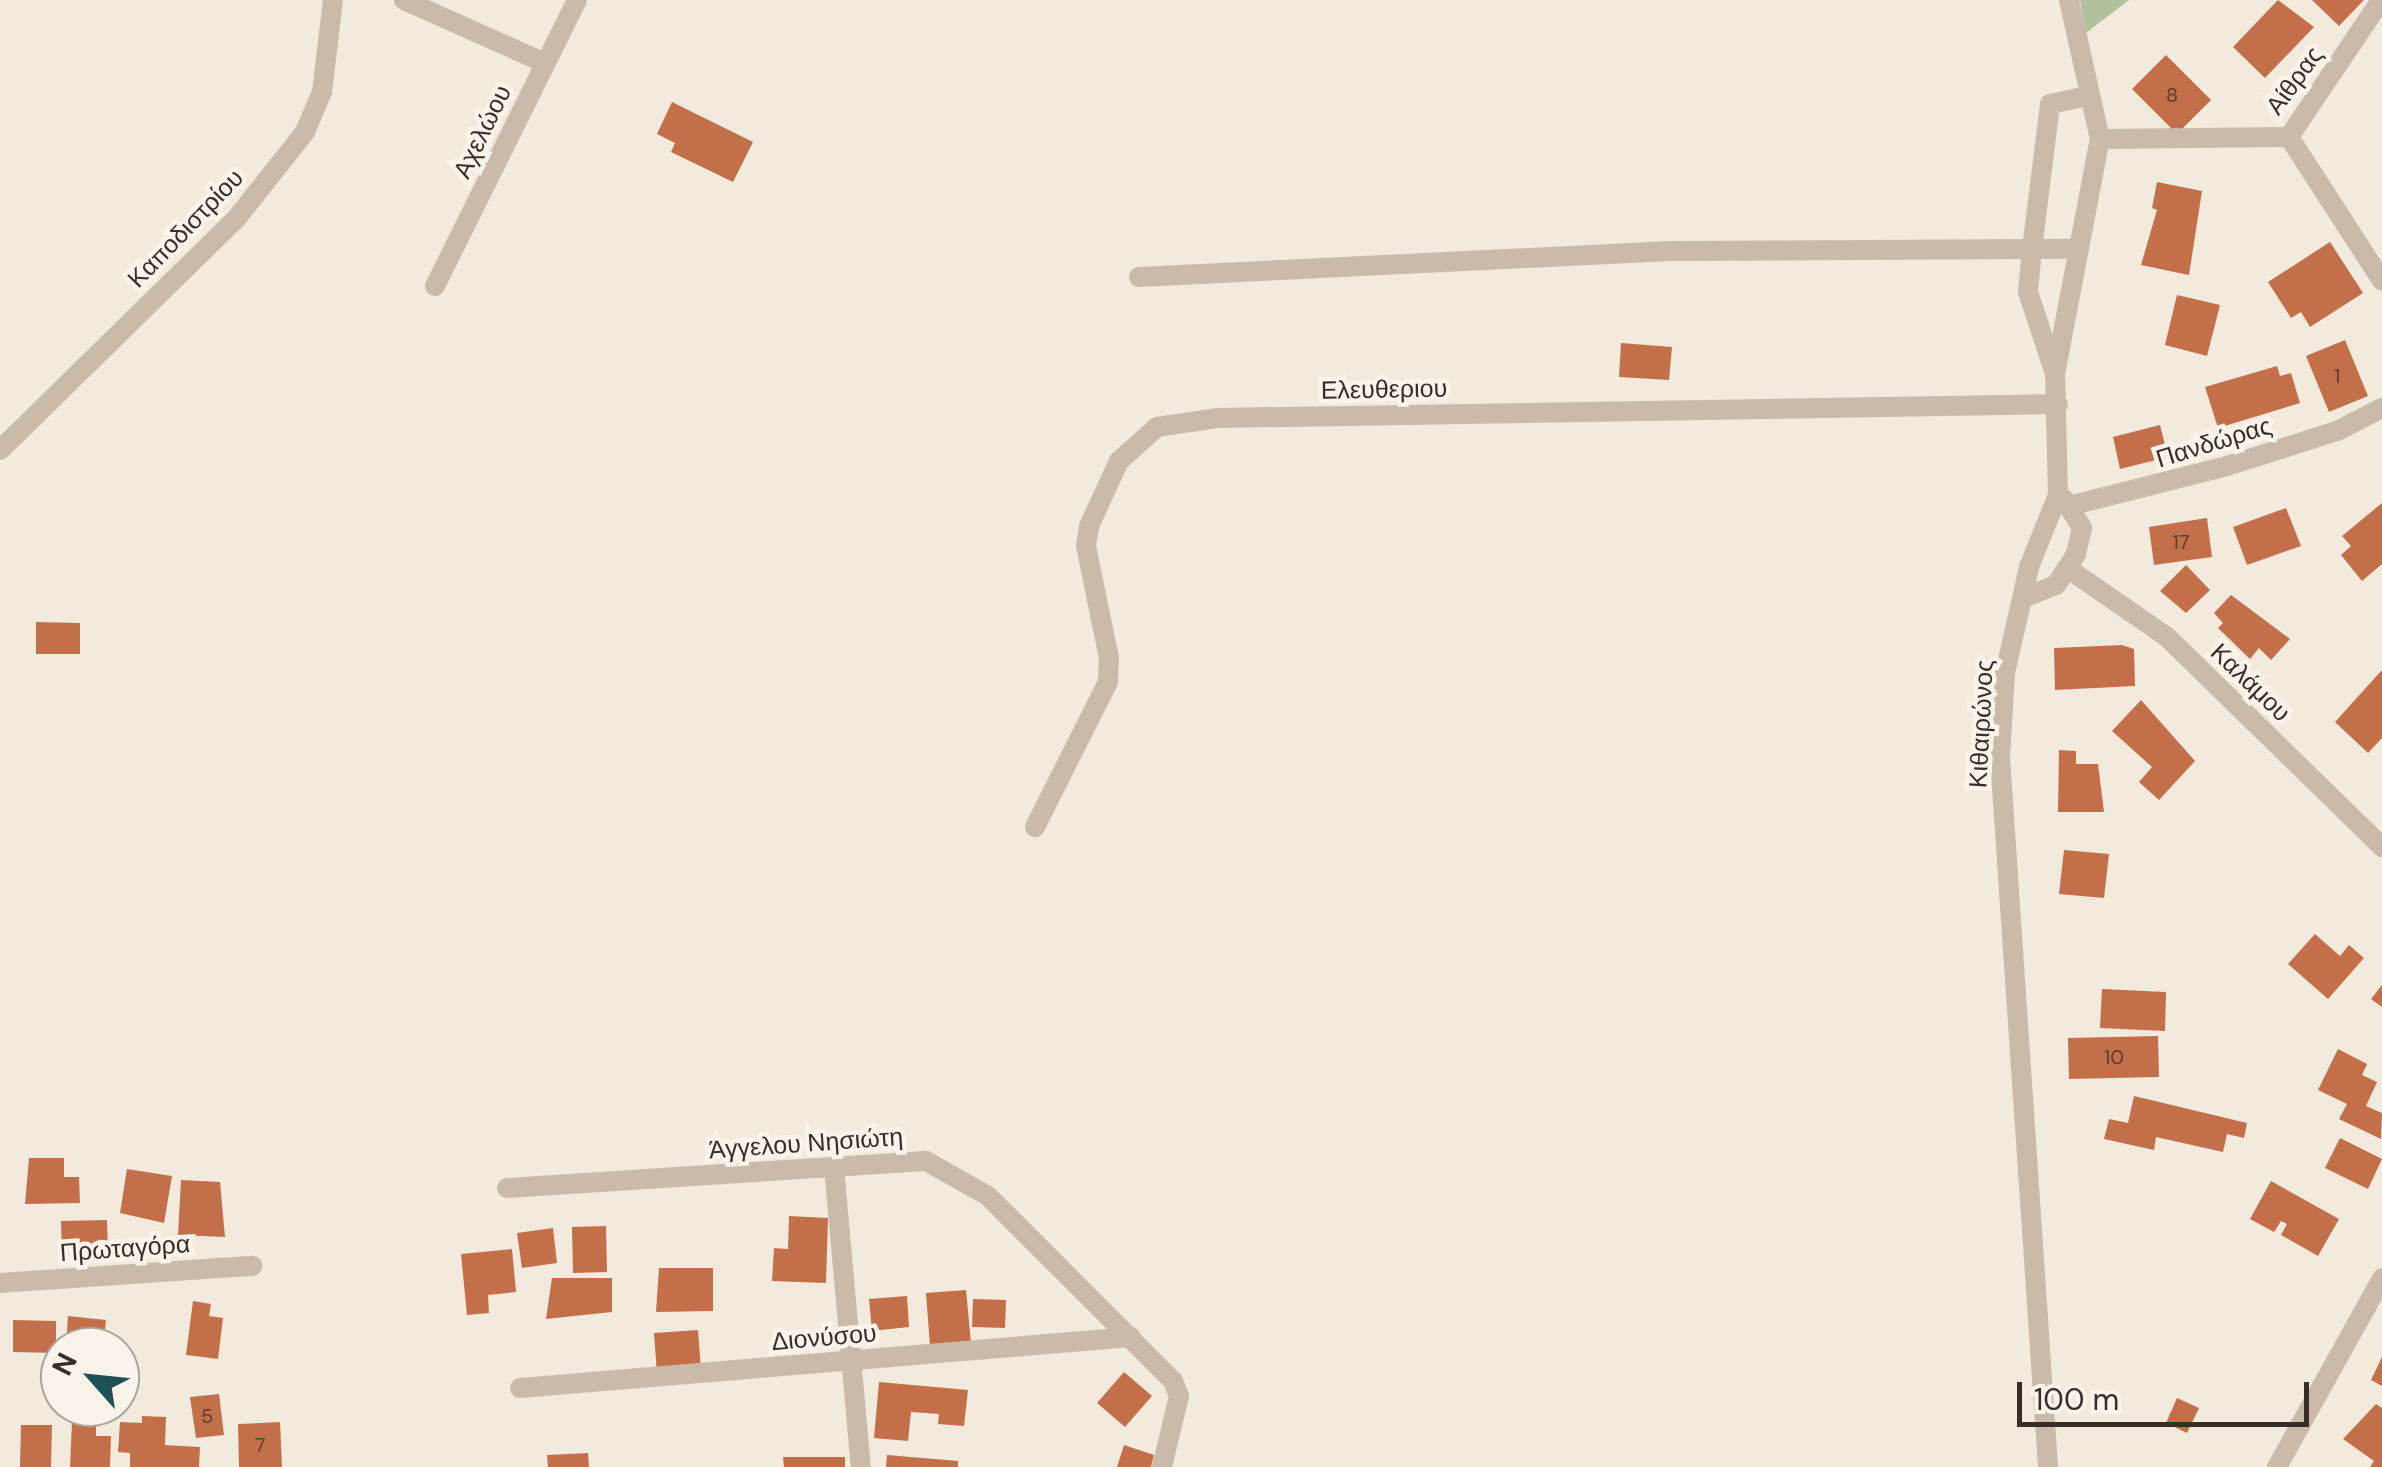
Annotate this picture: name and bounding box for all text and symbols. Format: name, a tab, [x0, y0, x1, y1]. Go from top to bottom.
street label: Αίθρας	[2260, 41, 2330, 121]
street label: Αχελώου	[448, 81, 518, 183]
house number: 8	[2166, 83, 2178, 107]
street label: Καποδιστρίου	[122, 164, 250, 294]
house number: 1	[2334, 364, 2340, 388]
street label: Ελευθεριου	[1321, 374, 1447, 406]
street label: Πανδώρας	[2153, 411, 2275, 475]
house number: 17	[2173, 530, 2189, 554]
street label: Καλάμου	[2204, 638, 2296, 728]
street label: Κιθαιρώνος	[1964, 659, 2000, 789]
house number: 10	[2104, 1045, 2124, 1069]
street label: Άγγελου Νησιώτη	[708, 1122, 904, 1166]
street label: Πρωταγόρα	[59, 1229, 191, 1269]
street label: Διονύσου	[770, 1318, 878, 1358]
north arrow	[40, 1327, 140, 1427]
text: N	[43, 1347, 86, 1382]
scale bar	[2022, 1362, 2314, 1424]
text: 100 m	[2034, 1380, 2119, 1419]
house number: 5	[201, 1404, 213, 1428]
house number: 7	[255, 1433, 265, 1457]

